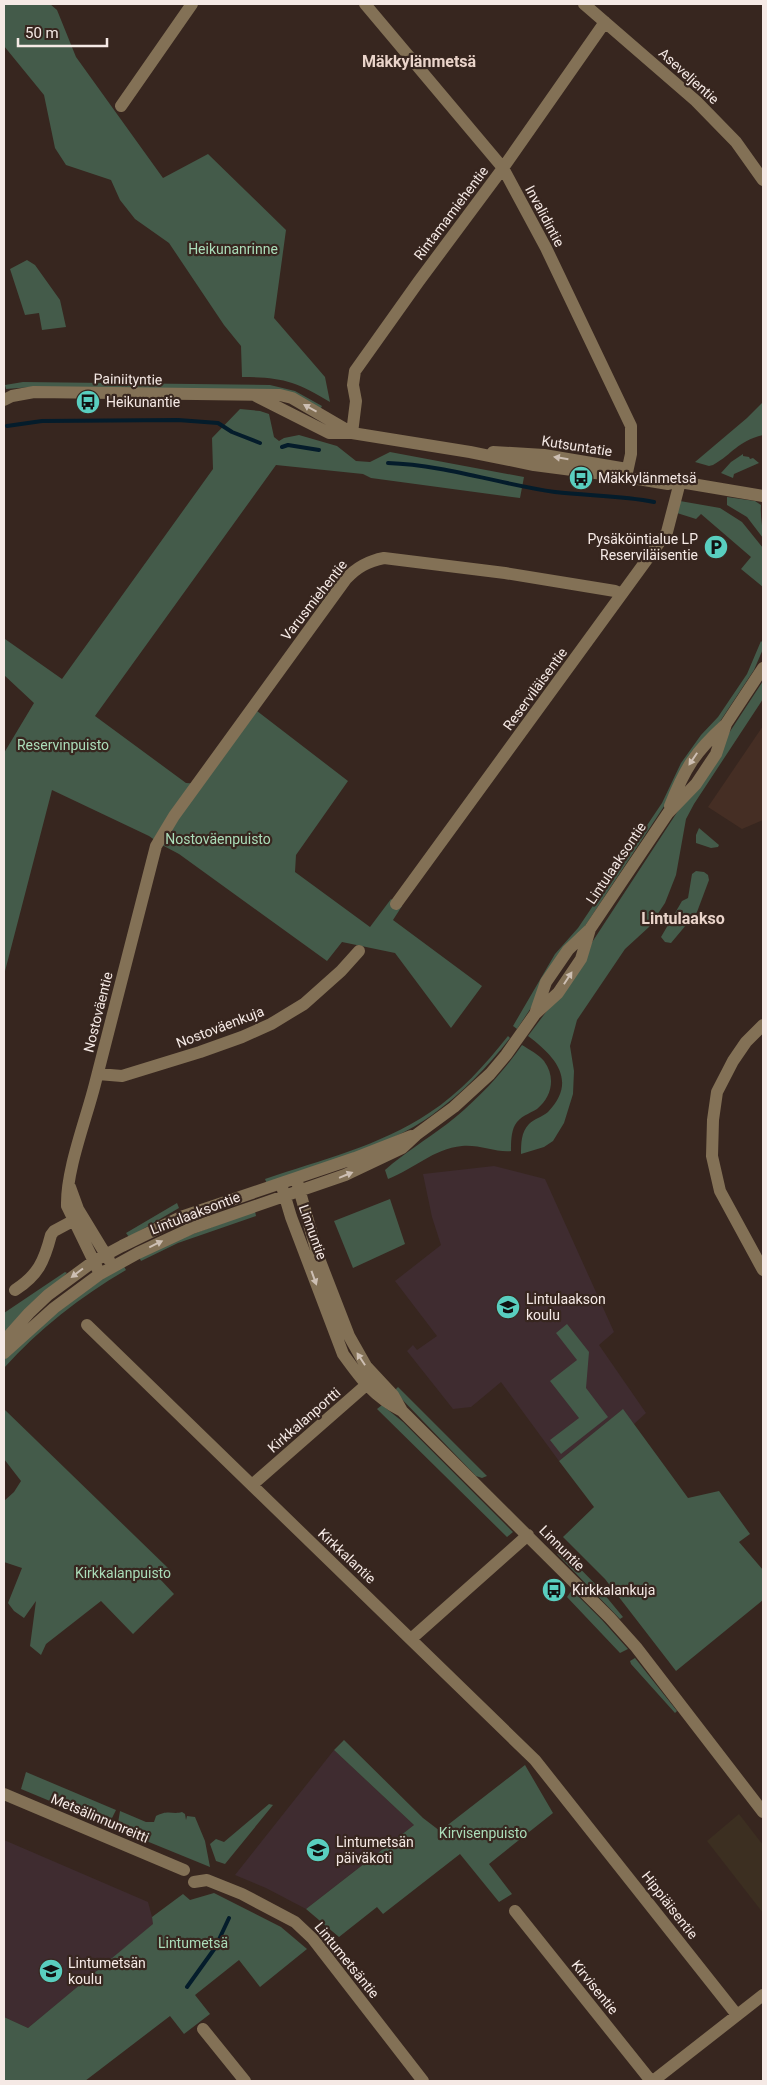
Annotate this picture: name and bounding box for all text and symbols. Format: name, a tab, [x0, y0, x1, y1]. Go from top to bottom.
scale bar	[18, 15, 106, 47]
text: 50 m	[25, 24, 59, 42]
street label: Aseveljentie	[656, 45, 722, 107]
district label: Mäkkylänmetsä	[362, 52, 477, 71]
street label: Rintamamiehentie	[411, 163, 491, 263]
street label: Invalidintie	[522, 183, 568, 249]
park label: Heikunanrinne	[188, 241, 278, 257]
street label: Painiityntie	[94, 370, 162, 388]
bus stop icon: Heikunantie	[75, 389, 101, 415]
place label: Heikunantie	[106, 394, 180, 410]
one-way arrow	[303, 404, 317, 413]
street label: Kutsuntatie	[541, 433, 613, 459]
one-way arrow	[552, 453, 568, 461]
bus stop icon: Mäkkylänmetsä	[568, 465, 594, 491]
place label: Mäkkylänmetsä	[598, 470, 697, 486]
place label: Pysäköintialue LP Reserviläisentie	[587, 531, 698, 563]
parking icon: Pysäköintialue LP Reserviläisentie	[703, 534, 729, 560]
street label: Varusmiehentie	[278, 557, 350, 643]
street label: Reserviläisentie	[500, 645, 570, 733]
park label: Reservinpuisto	[17, 737, 109, 753]
one-way arrow	[688, 752, 698, 766]
street label: Lintulaaksontie	[583, 819, 649, 907]
park label: Nostoväenpuisto	[165, 831, 271, 847]
district label: Lintulaakso	[641, 909, 725, 928]
street label: Nostoväentie	[80, 970, 116, 1054]
one-way arrow	[563, 971, 573, 985]
street label: Nostoväenkuja	[174, 1003, 266, 1051]
one-way arrow	[339, 1170, 353, 1178]
street label: Lintulaaksontie	[148, 1188, 242, 1238]
street label: Linnuntie	[296, 1202, 330, 1262]
one-way arrow	[149, 1240, 163, 1248]
one-way arrow	[70, 1268, 84, 1278]
one-way arrow	[311, 1270, 318, 1285]
place label: Lintulaakson koulu	[526, 1291, 606, 1323]
school or university icon: Lintulaakson koulu	[495, 1294, 521, 1320]
one-way arrow	[356, 1352, 366, 1365]
street label: Kirkkalanportti	[264, 1384, 344, 1456]
street label: Linnuntie	[536, 1522, 588, 1574]
street label: Kirkkalantie	[315, 1525, 379, 1587]
park label: Kirkkalanpuisto	[75, 1565, 171, 1581]
bus stop icon: Kirkkalankuja	[541, 1577, 567, 1603]
place label: Kirkkalankuja	[572, 1582, 655, 1598]
street label: Metsälinnunreitti	[49, 1790, 151, 1846]
park label: Kirvisenpuisto	[439, 1825, 527, 1841]
place label: Lintumetsän päiväkoti	[336, 1834, 414, 1866]
school or university icon: Lintumetsän päiväkoti	[305, 1837, 331, 1863]
street label: Hippiäisentie	[639, 1868, 701, 1942]
street label: Lintumetsäntie	[311, 1919, 383, 2001]
park label: Lintumetsä	[158, 1935, 228, 1951]
place label: Lintumetsän koulu	[68, 1955, 146, 1987]
street label: Kirvisentie	[568, 1957, 622, 2017]
school or university icon: Lintumetsän koulu	[38, 1958, 64, 1984]

